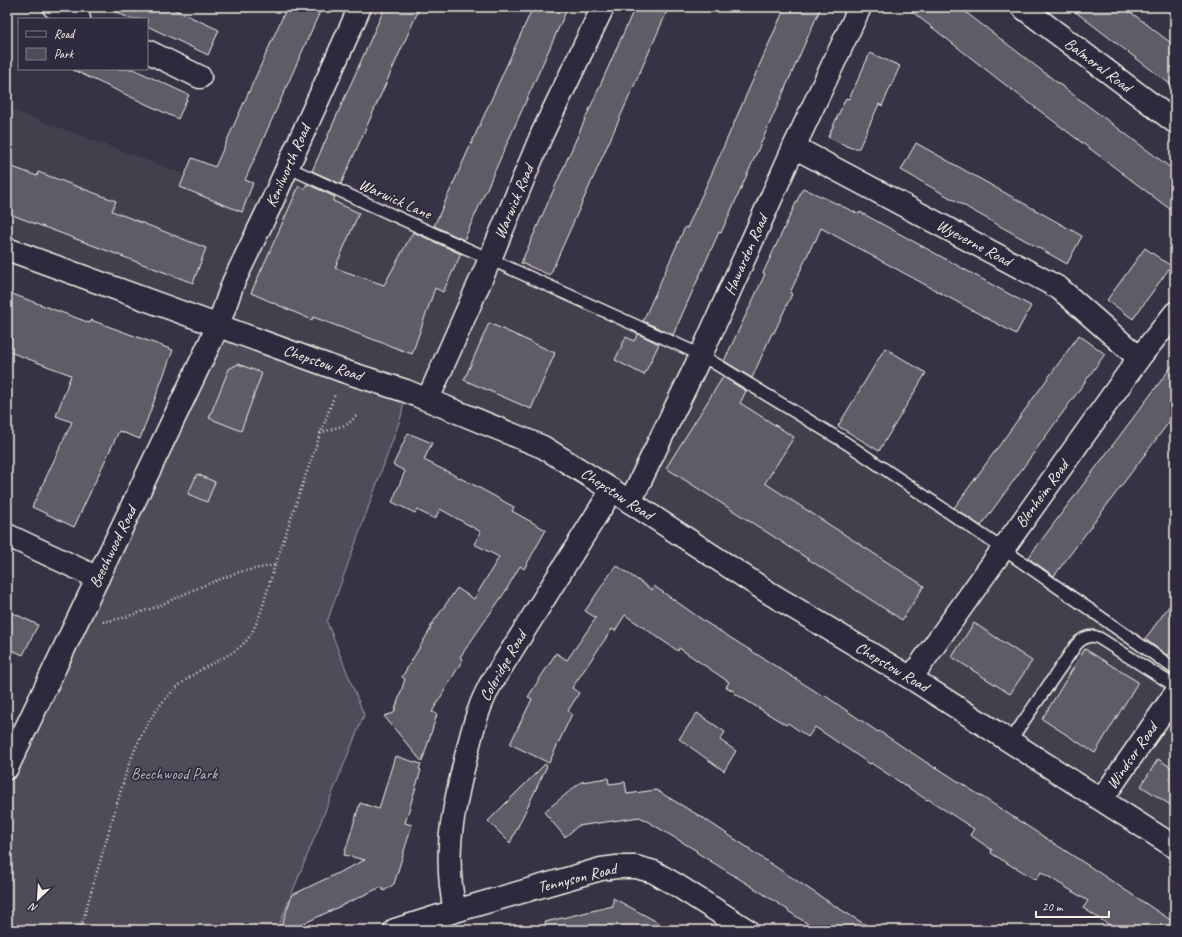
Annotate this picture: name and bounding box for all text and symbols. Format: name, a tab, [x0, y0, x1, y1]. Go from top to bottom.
legend	[18, 18, 148, 70]
text: Road	[54, 26, 76, 42]
street label: Balmoral Road	[1060, 33, 1138, 98]
text: Park	[54, 46, 75, 62]
street label: Kenilworth Road	[261, 119, 316, 210]
street label: Warwick Road	[489, 159, 540, 242]
street label: Warwick Lane	[356, 174, 436, 225]
street label: Hawarden Road	[719, 209, 774, 298]
street label: Wyeverne Road	[933, 215, 1017, 272]
street label: Chepstow Road	[281, 340, 368, 387]
street label: Blenheim Road	[1011, 454, 1075, 532]
street label: Chepstow Road	[577, 463, 659, 526]
street label: Beechwood Road	[85, 500, 143, 591]
street label: Coleridge Road	[475, 625, 532, 705]
street label: Chepstow Road	[852, 637, 935, 698]
street label: Windsor Road	[1102, 717, 1164, 793]
park label: Beechwood Park	[131, 764, 218, 784]
street label: Tennyson Road	[536, 858, 621, 897]
north arrow	[18, 879, 58, 919]
scale bar	[1036, 893, 1109, 919]
text: N	[26, 899, 40, 916]
text: 20 m	[1042, 899, 1064, 915]

